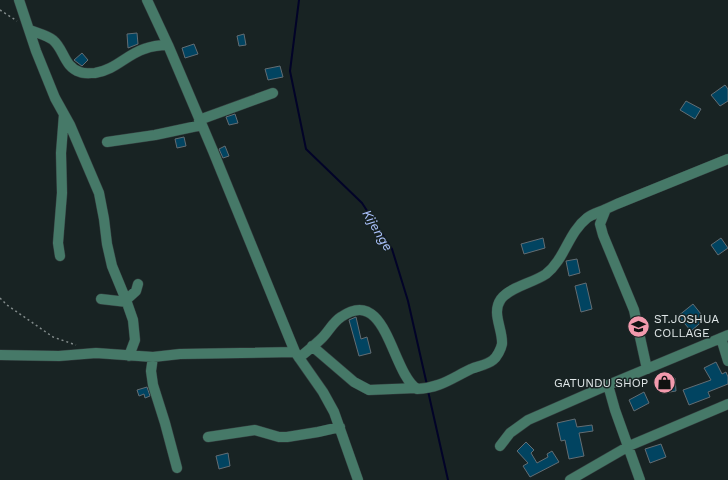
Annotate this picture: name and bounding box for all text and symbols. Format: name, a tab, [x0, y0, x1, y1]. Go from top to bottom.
water label: Kijenge	[359, 207, 396, 254]
place label: ST.JOSHUA COLLAGE	[654, 312, 719, 340]
school or university icon: ST.JOSHUA COLLAGE	[625, 313, 651, 339]
shop icon: GATUNDU SHOP	[651, 370, 677, 396]
place label: GATUNDU SHOP	[554, 376, 648, 390]

